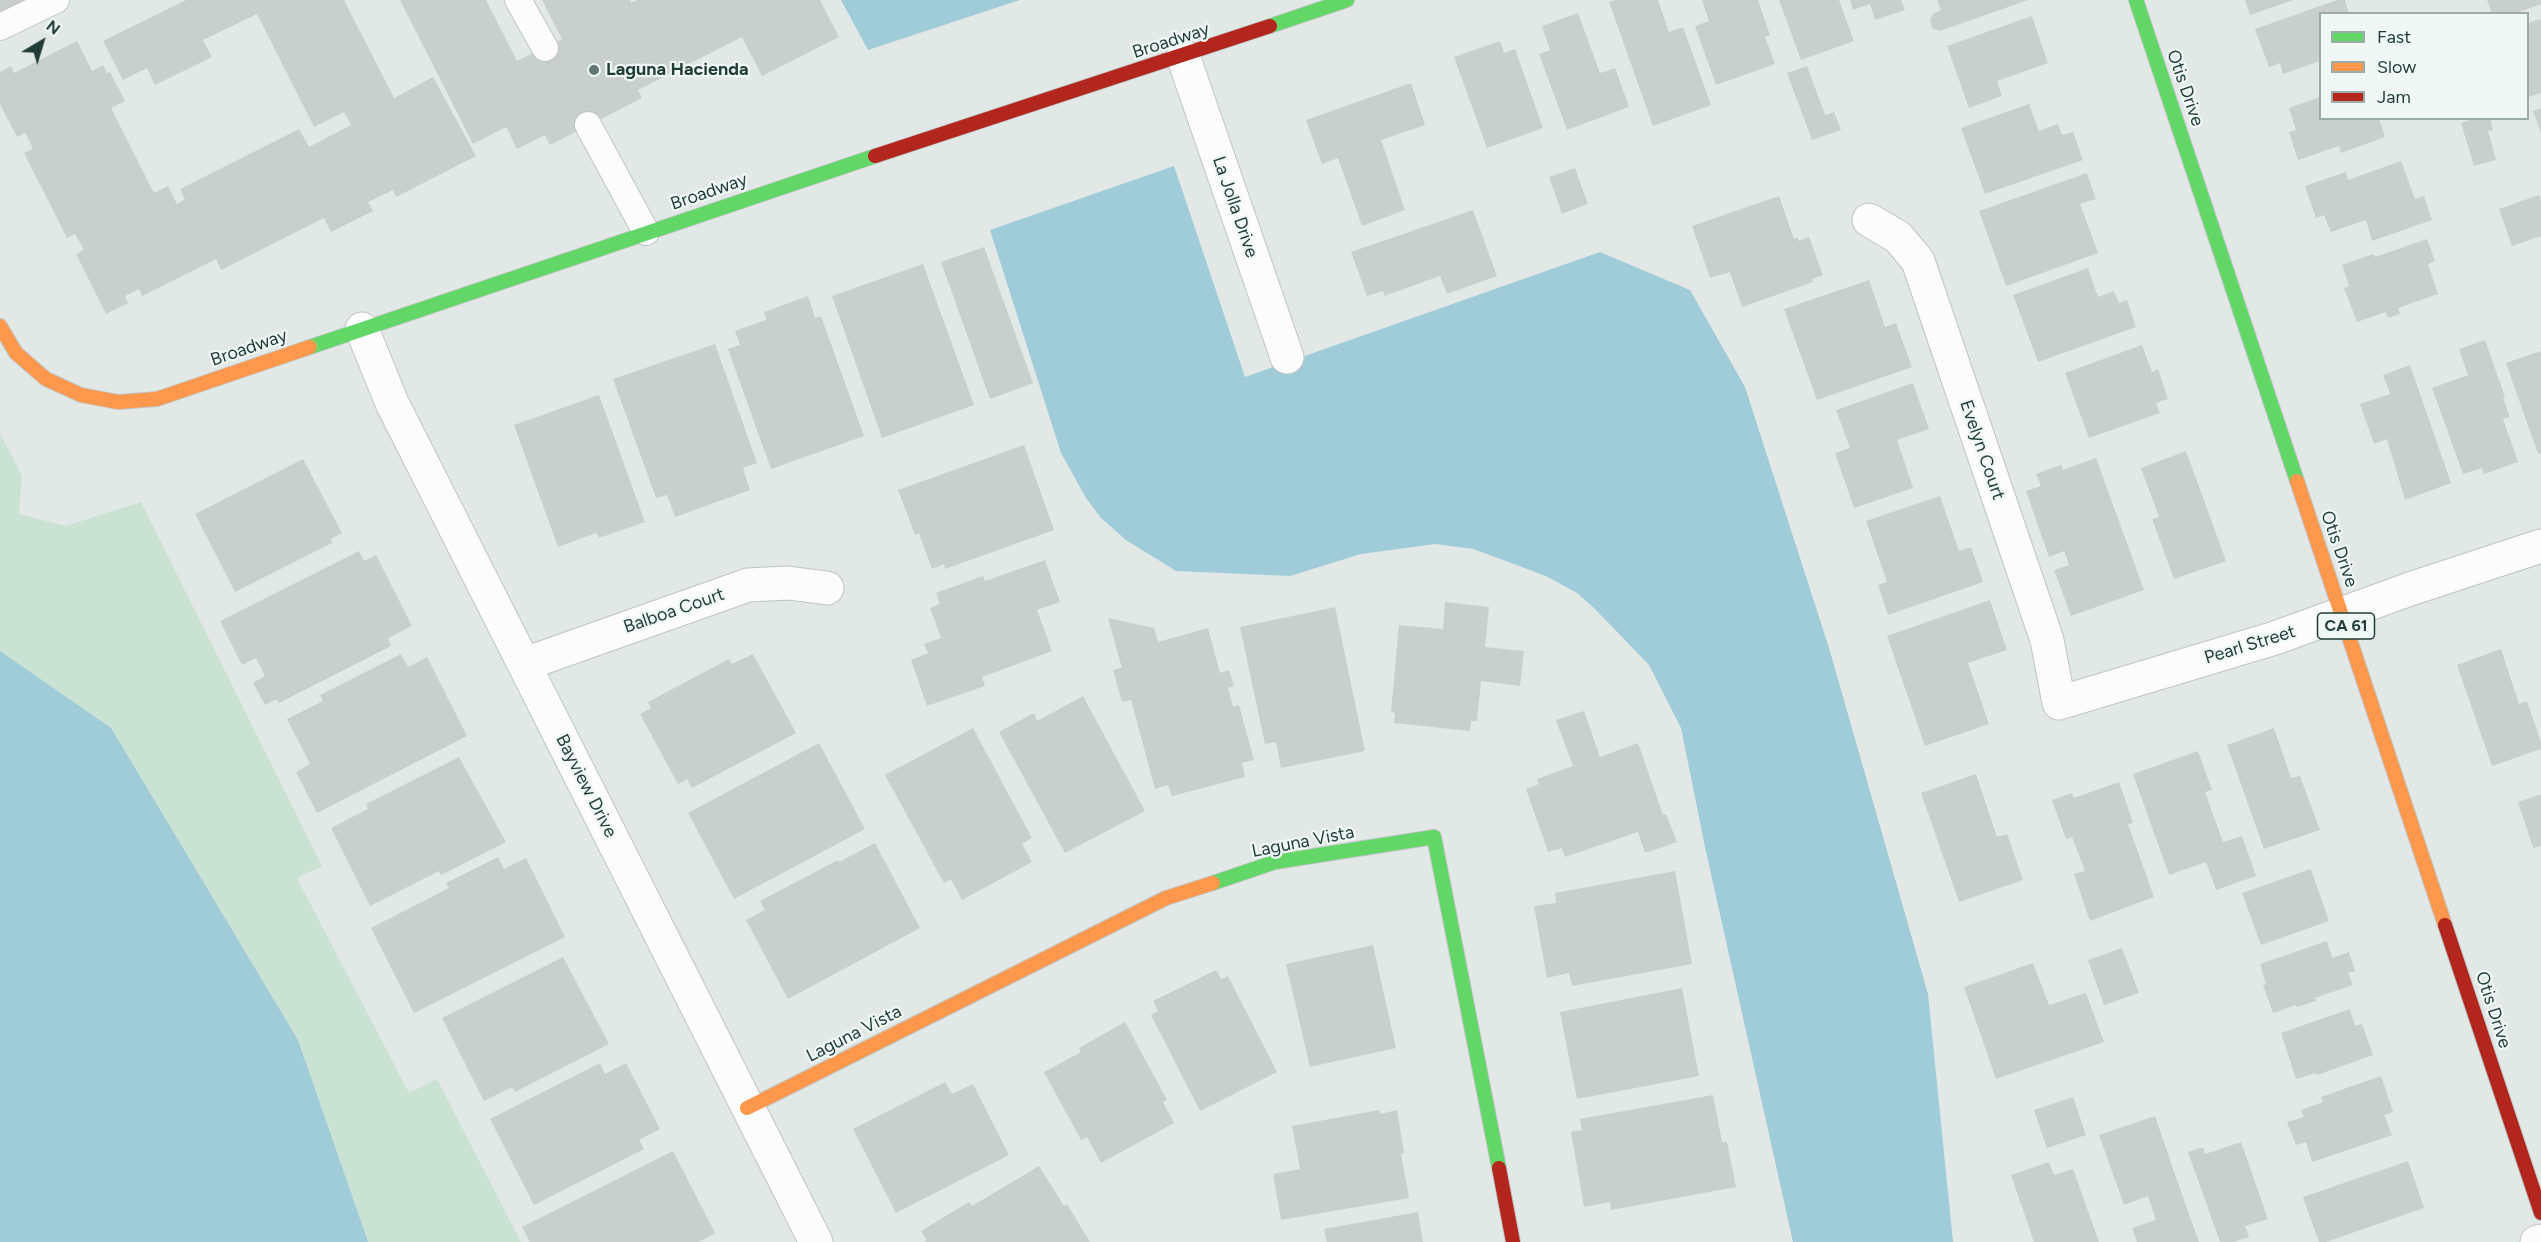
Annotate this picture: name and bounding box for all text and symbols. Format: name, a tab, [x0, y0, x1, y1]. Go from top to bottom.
north arrow	[12, 12, 72, 72]
legend	[2319, 12, 2529, 120]
text: N	[43, 16, 64, 39]
street label: Broadway	[1130, 18, 1212, 64]
text: Fast	[2377, 26, 2411, 48]
street label: Otis Drive	[2162, 47, 2208, 129]
text: Slow	[2377, 56, 2416, 78]
place label: Laguna Hacienda	[606, 59, 749, 81]
marker: Laguna Hacienda	[587, 63, 601, 77]
text: Jam	[2377, 86, 2411, 108]
street label: La Jolla Drive	[1208, 153, 1262, 261]
street label: Broadway	[668, 169, 750, 215]
street label: Broadway	[208, 325, 290, 371]
street label: Evelyn Court	[1955, 397, 2009, 503]
street label: Otis Drive	[2316, 508, 2362, 590]
street label: Balboa Court	[621, 584, 727, 638]
road number: CA 61	[2318, 613, 2374, 639]
street label: Pearl Street	[2202, 621, 2298, 669]
street label: Bayview Drive	[551, 731, 621, 841]
street label: Laguna Vista	[1250, 821, 1356, 863]
street label: Otis Drive	[2470, 969, 2516, 1051]
street label: Laguna Vista	[803, 1001, 905, 1067]

